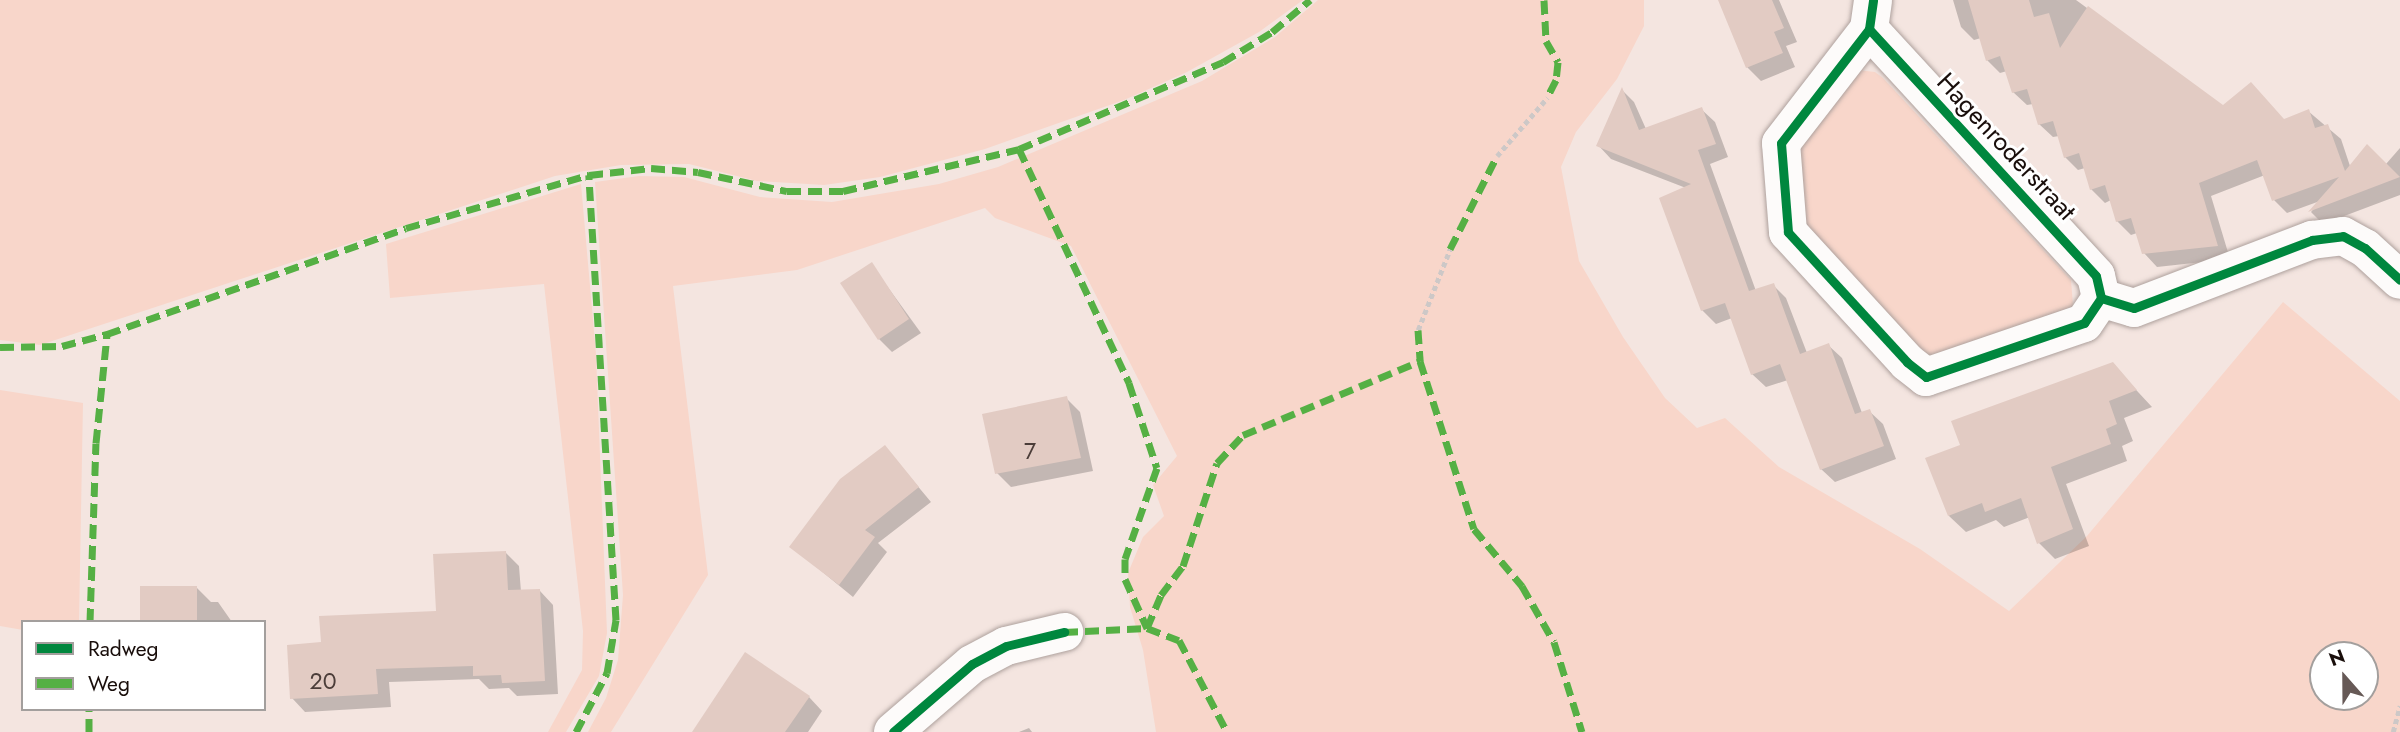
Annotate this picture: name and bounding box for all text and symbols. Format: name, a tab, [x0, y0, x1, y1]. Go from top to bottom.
street label: Hagenroderstraat	[1930, 67, 2082, 227]
house number: 7	[1024, 437, 1036, 465]
legend	[21, 620, 266, 711]
text: Radweg	[88, 634, 159, 664]
north arrow	[2309, 641, 2379, 711]
text: N	[2325, 642, 2349, 673]
house number: 20	[310, 667, 336, 695]
text: Weg	[88, 669, 130, 699]

